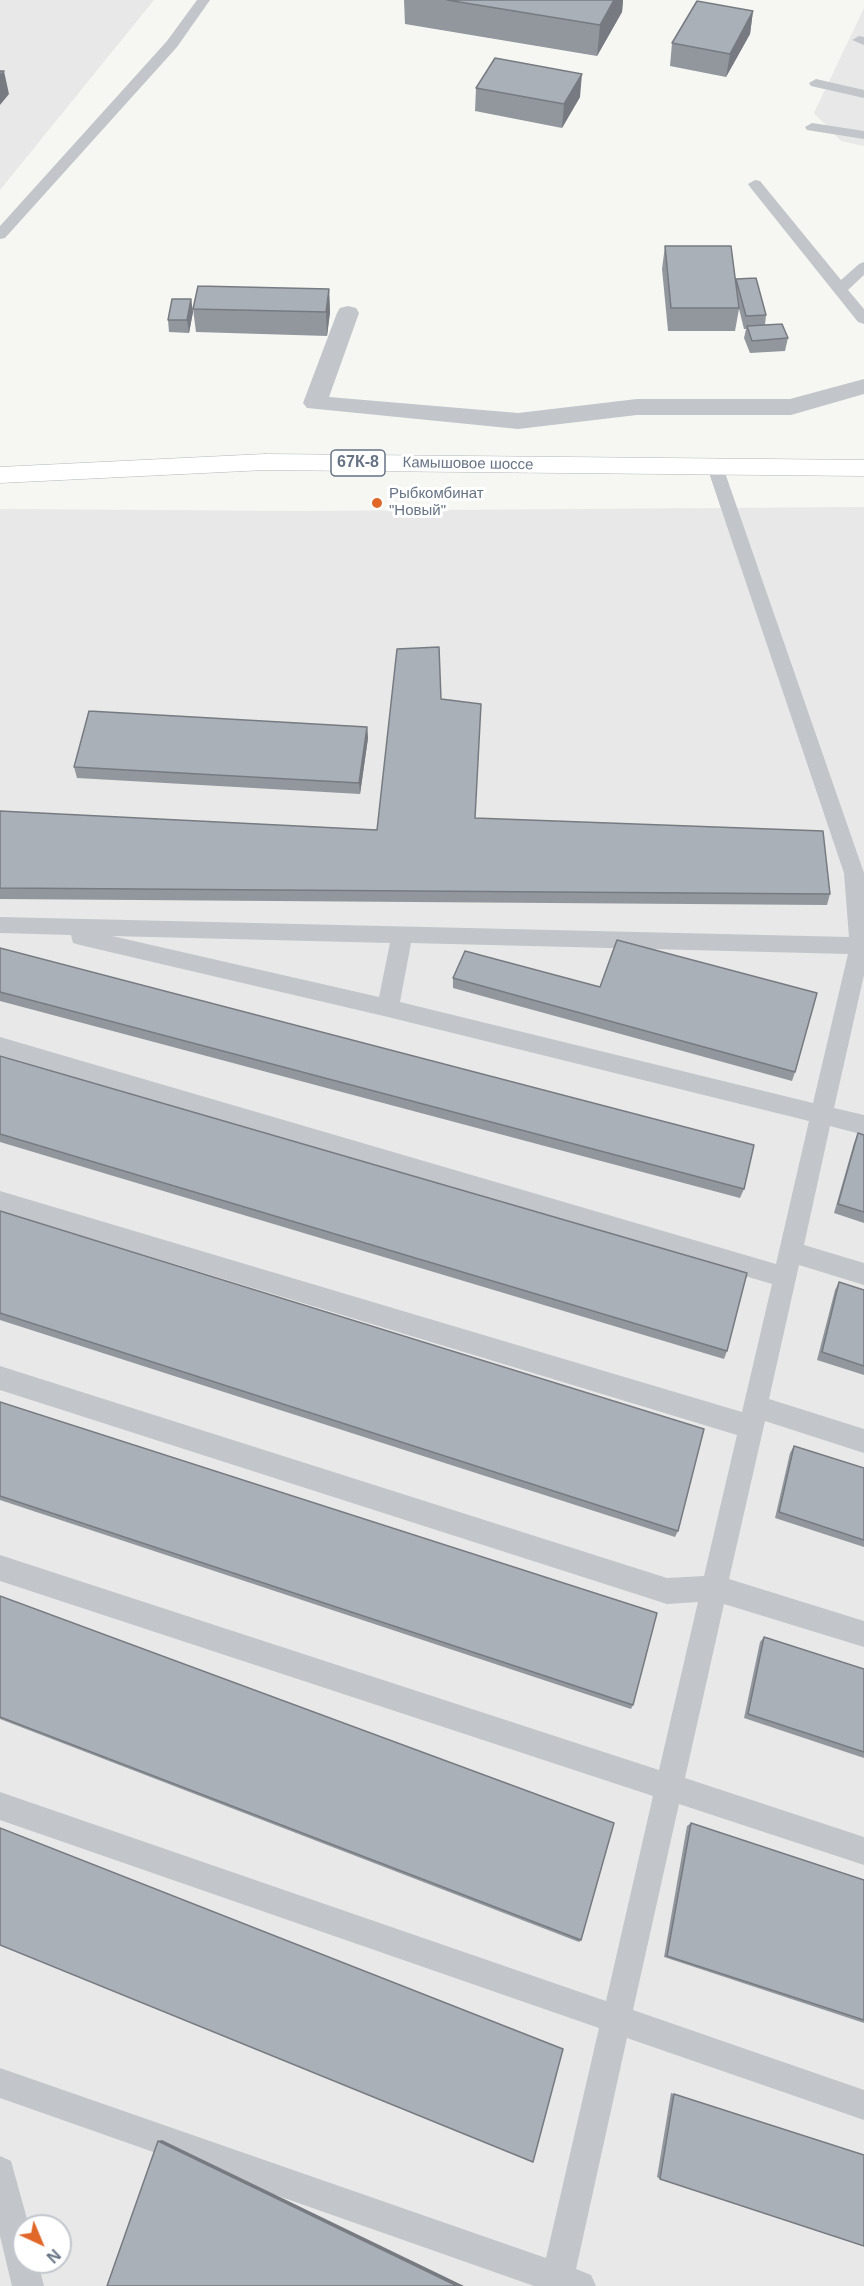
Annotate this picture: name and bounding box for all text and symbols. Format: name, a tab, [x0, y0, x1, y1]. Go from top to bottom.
road number: 67К-8	[331, 450, 385, 476]
street label: Камышовое шоссе	[402, 454, 534, 474]
place label: Рыбкомбинат "Новый"	[389, 485, 484, 520]
marker: Рыбкомбинат "Новый"	[370, 496, 384, 510]
north arrow	[12, 2214, 72, 2274]
text: N	[43, 2246, 64, 2266]

